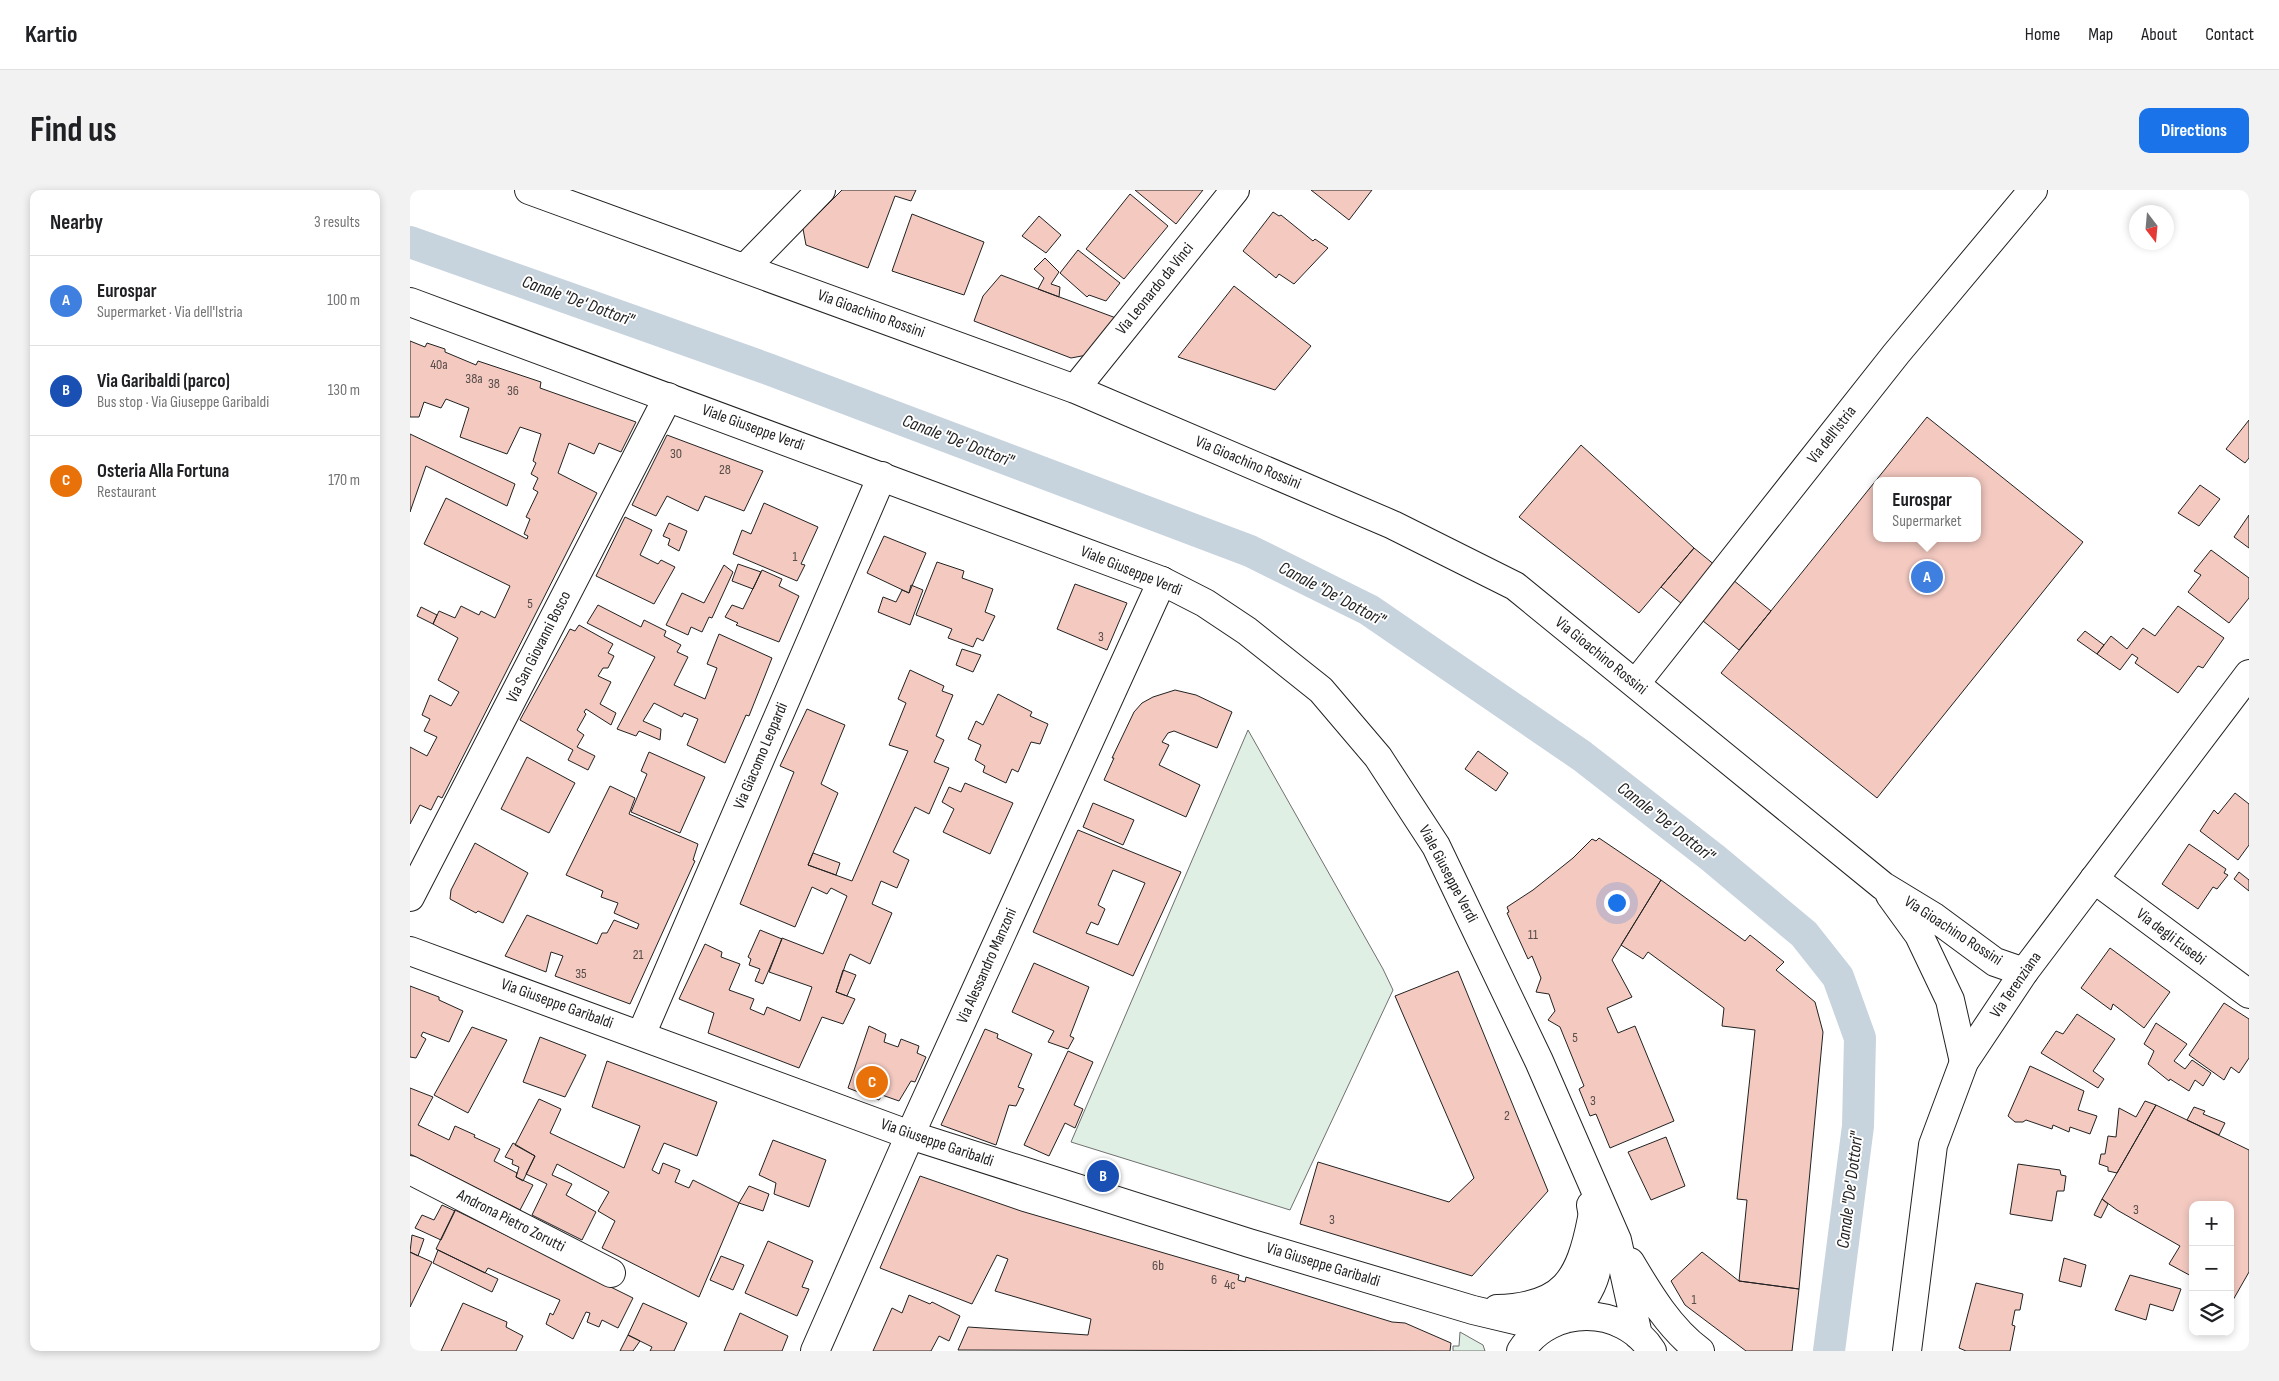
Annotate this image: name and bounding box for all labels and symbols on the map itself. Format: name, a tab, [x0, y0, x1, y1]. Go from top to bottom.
north arrow	[2129, 205, 2174, 250]
street label: Via Leonardo da Vinci	[1112, 239, 1198, 339]
water label: Canale "De' Dottori"	[519, 271, 638, 331]
street label: Via Gioachino Rossini	[815, 286, 927, 342]
house number: 40a	[430, 356, 448, 373]
house number: 38a	[465, 370, 483, 387]
house number: 38	[488, 375, 500, 392]
house number: 36	[507, 382, 519, 399]
street label: Viale Giuseppe Verdi	[699, 401, 807, 455]
street label: Via dell'Istria	[1804, 402, 1860, 468]
water label: Canale "De' Dottori"	[899, 410, 1017, 472]
street label: Via Gioachino Rossini	[1192, 432, 1304, 494]
house number: 30	[670, 445, 682, 462]
house number: 28	[719, 461, 731, 478]
street label: Viale Giuseppe Verdi	[1078, 542, 1184, 600]
house number: 1	[793, 548, 798, 565]
water label: Canale "De' Dottori"	[1275, 557, 1390, 631]
pin: A	[1911, 558, 1943, 596]
street label: Via San Giovanni Bosco	[503, 588, 575, 706]
house number: 5	[527, 595, 533, 612]
street label: Via Gioachino Rossini	[1551, 613, 1651, 699]
house number: 3	[1098, 628, 1104, 645]
street label: Via Giacomo Leopardi	[730, 700, 792, 812]
water label: Canale "De' Dottori"	[1613, 778, 1719, 867]
street label: Viale Giuseppe Verdi	[1414, 822, 1482, 926]
your location	[1604, 890, 1630, 916]
street label: Via Gioachino Rossini	[1900, 892, 2006, 970]
street label: Via Alessandro Manzoni	[953, 905, 1021, 1027]
street label: Via degli Eusebi	[2132, 905, 2210, 969]
house number: 11	[1528, 926, 1538, 943]
house number: 21	[633, 946, 643, 963]
street label: Via Terenziana	[1986, 948, 2046, 1022]
house number: 35	[575, 965, 587, 982]
street label: Via Giuseppe Garibaldi	[498, 975, 616, 1033]
house number: 5	[1572, 1029, 1578, 1046]
pin: C	[856, 1063, 888, 1101]
house number: 3	[1590, 1092, 1596, 1109]
house number: 2	[1504, 1107, 1510, 1124]
street label: Via Giuseppe Garibaldi	[878, 1115, 996, 1171]
water label: Canale "De' Dottori"	[1832, 1130, 1868, 1250]
pin: B	[1087, 1157, 1119, 1195]
street label: Androna Pietro Zorutti	[453, 1185, 568, 1256]
house number: 3	[2133, 1201, 2139, 1218]
house number: 3	[1329, 1211, 1335, 1228]
street label: Via Giuseppe Garibaldi	[1264, 1239, 1382, 1291]
house number: 6b	[1152, 1257, 1164, 1274]
house number: 6	[1211, 1271, 1217, 1288]
house number: 4c	[1224, 1276, 1236, 1293]
house number: 1	[1692, 1291, 1697, 1308]

